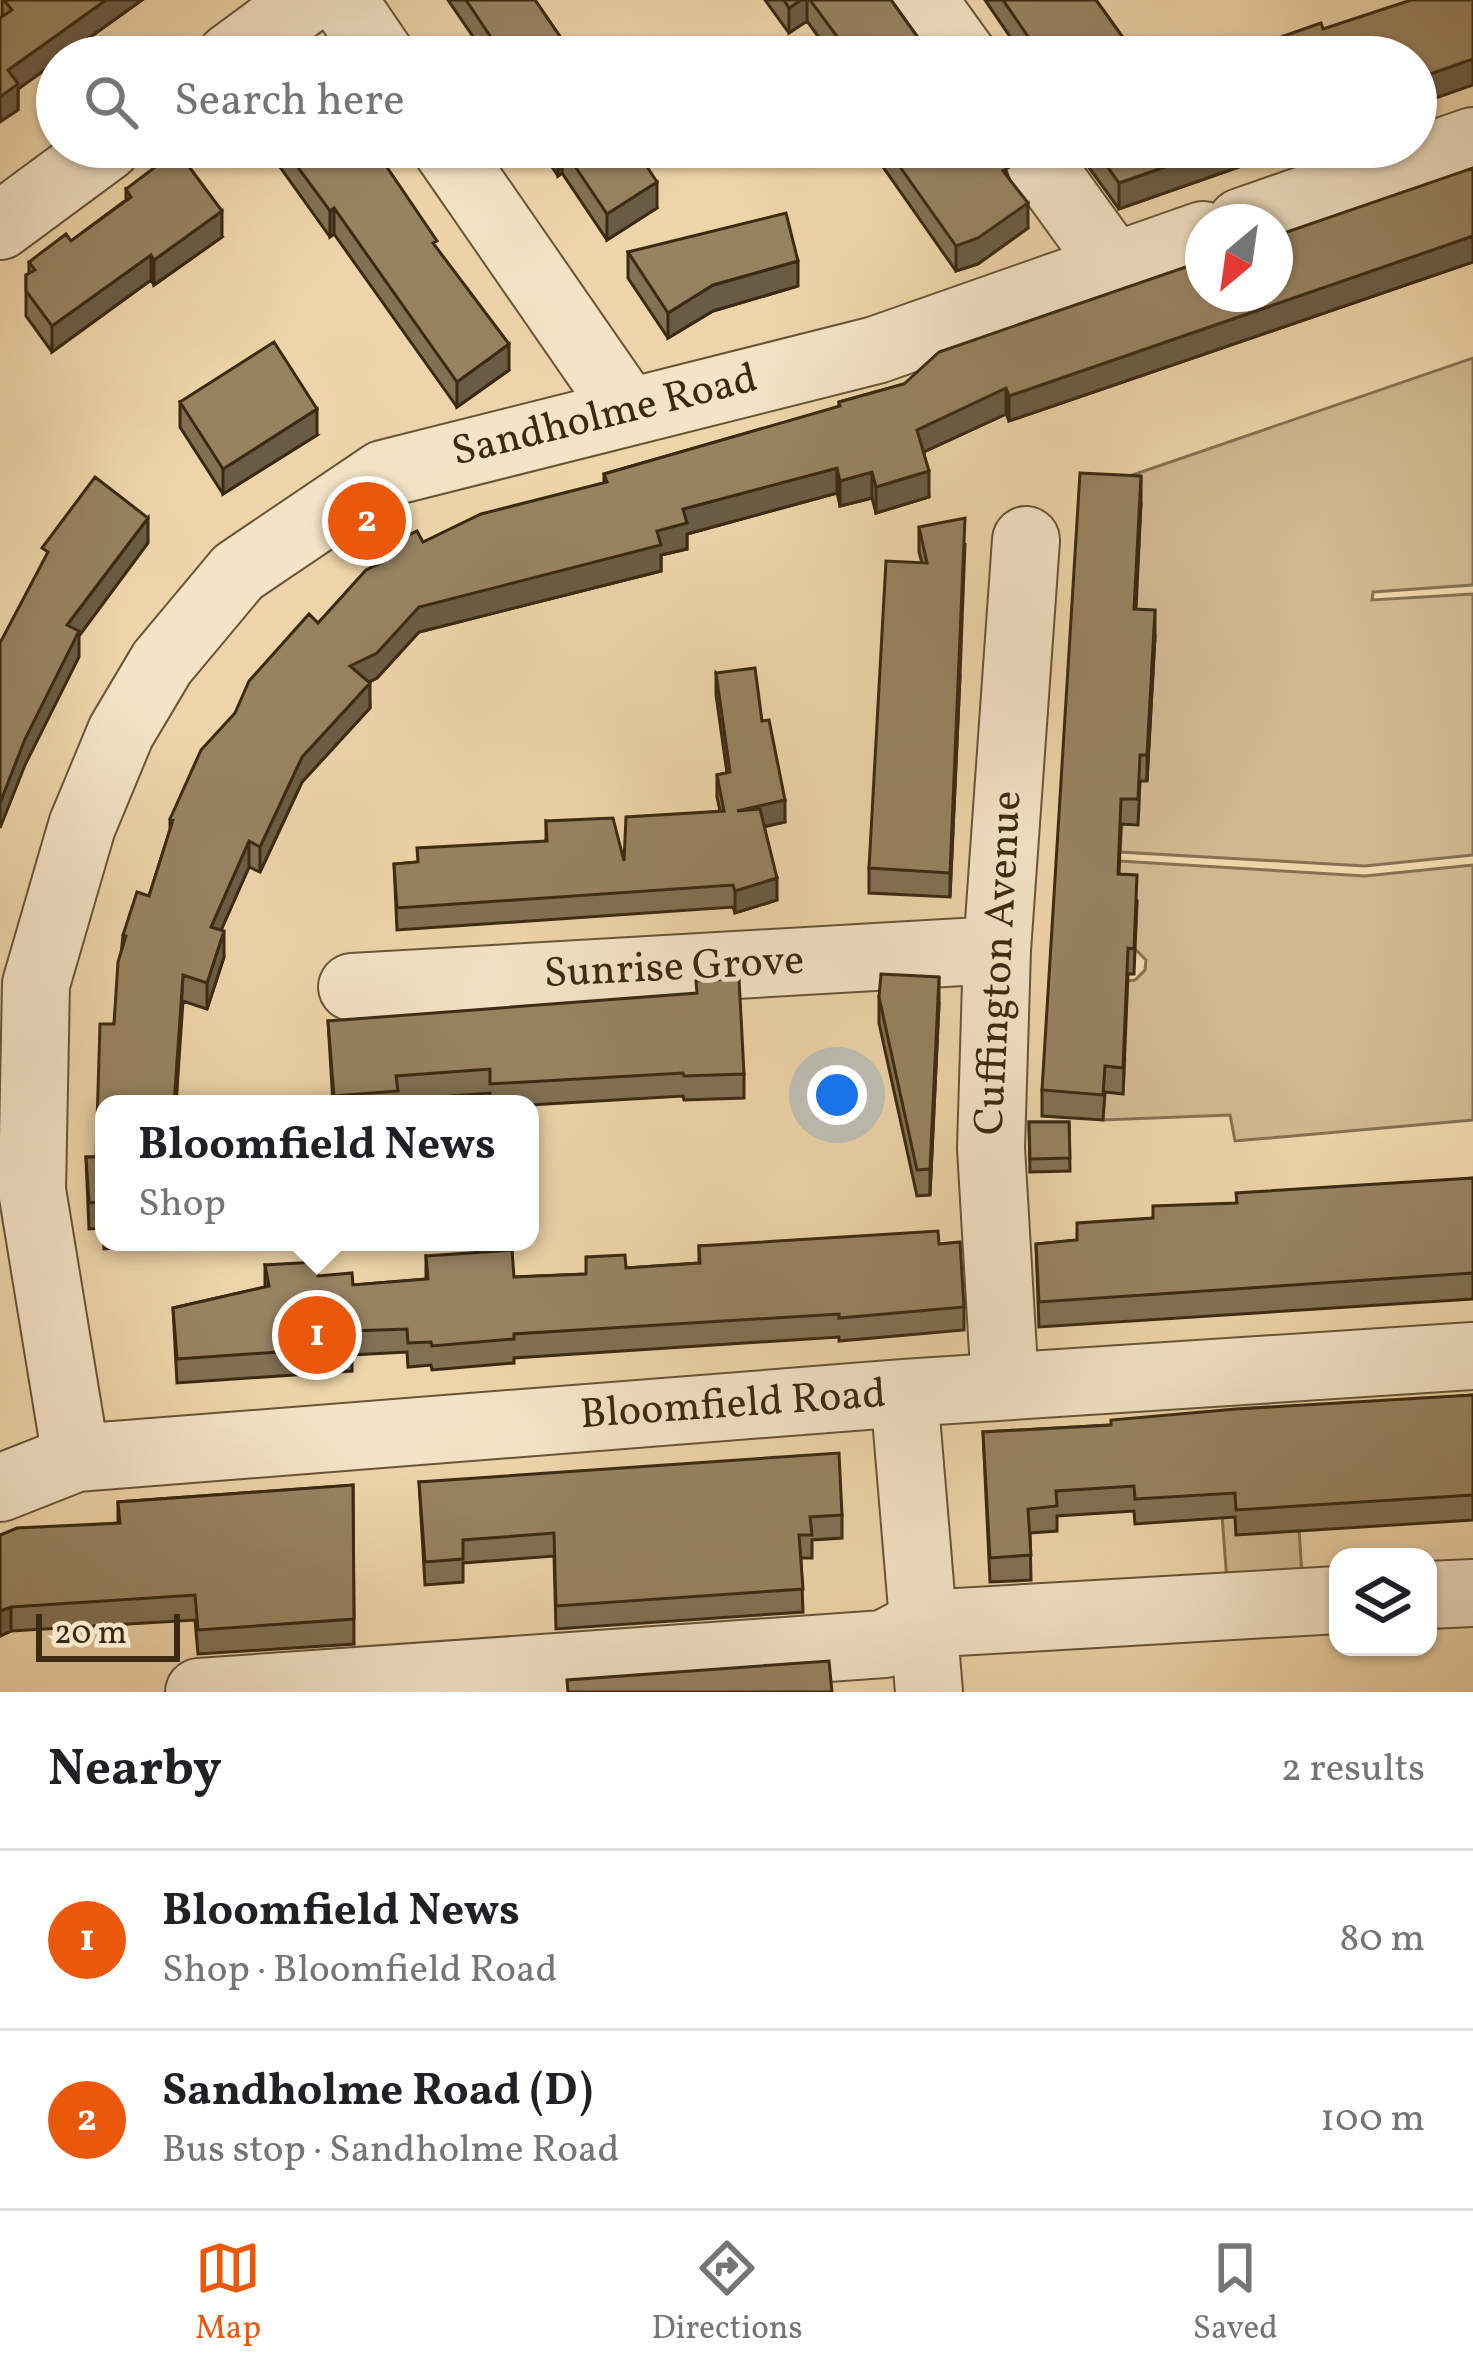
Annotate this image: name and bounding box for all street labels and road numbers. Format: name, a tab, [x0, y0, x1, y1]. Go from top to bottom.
street label: Sandholme Road	[446, 351, 764, 483]
street label: Cuffington Avenue	[962, 789, 1038, 1137]
street label: Sunrise Grove	[542, 933, 806, 1005]
street label: Bloomfield Road	[578, 1366, 888, 1446]

